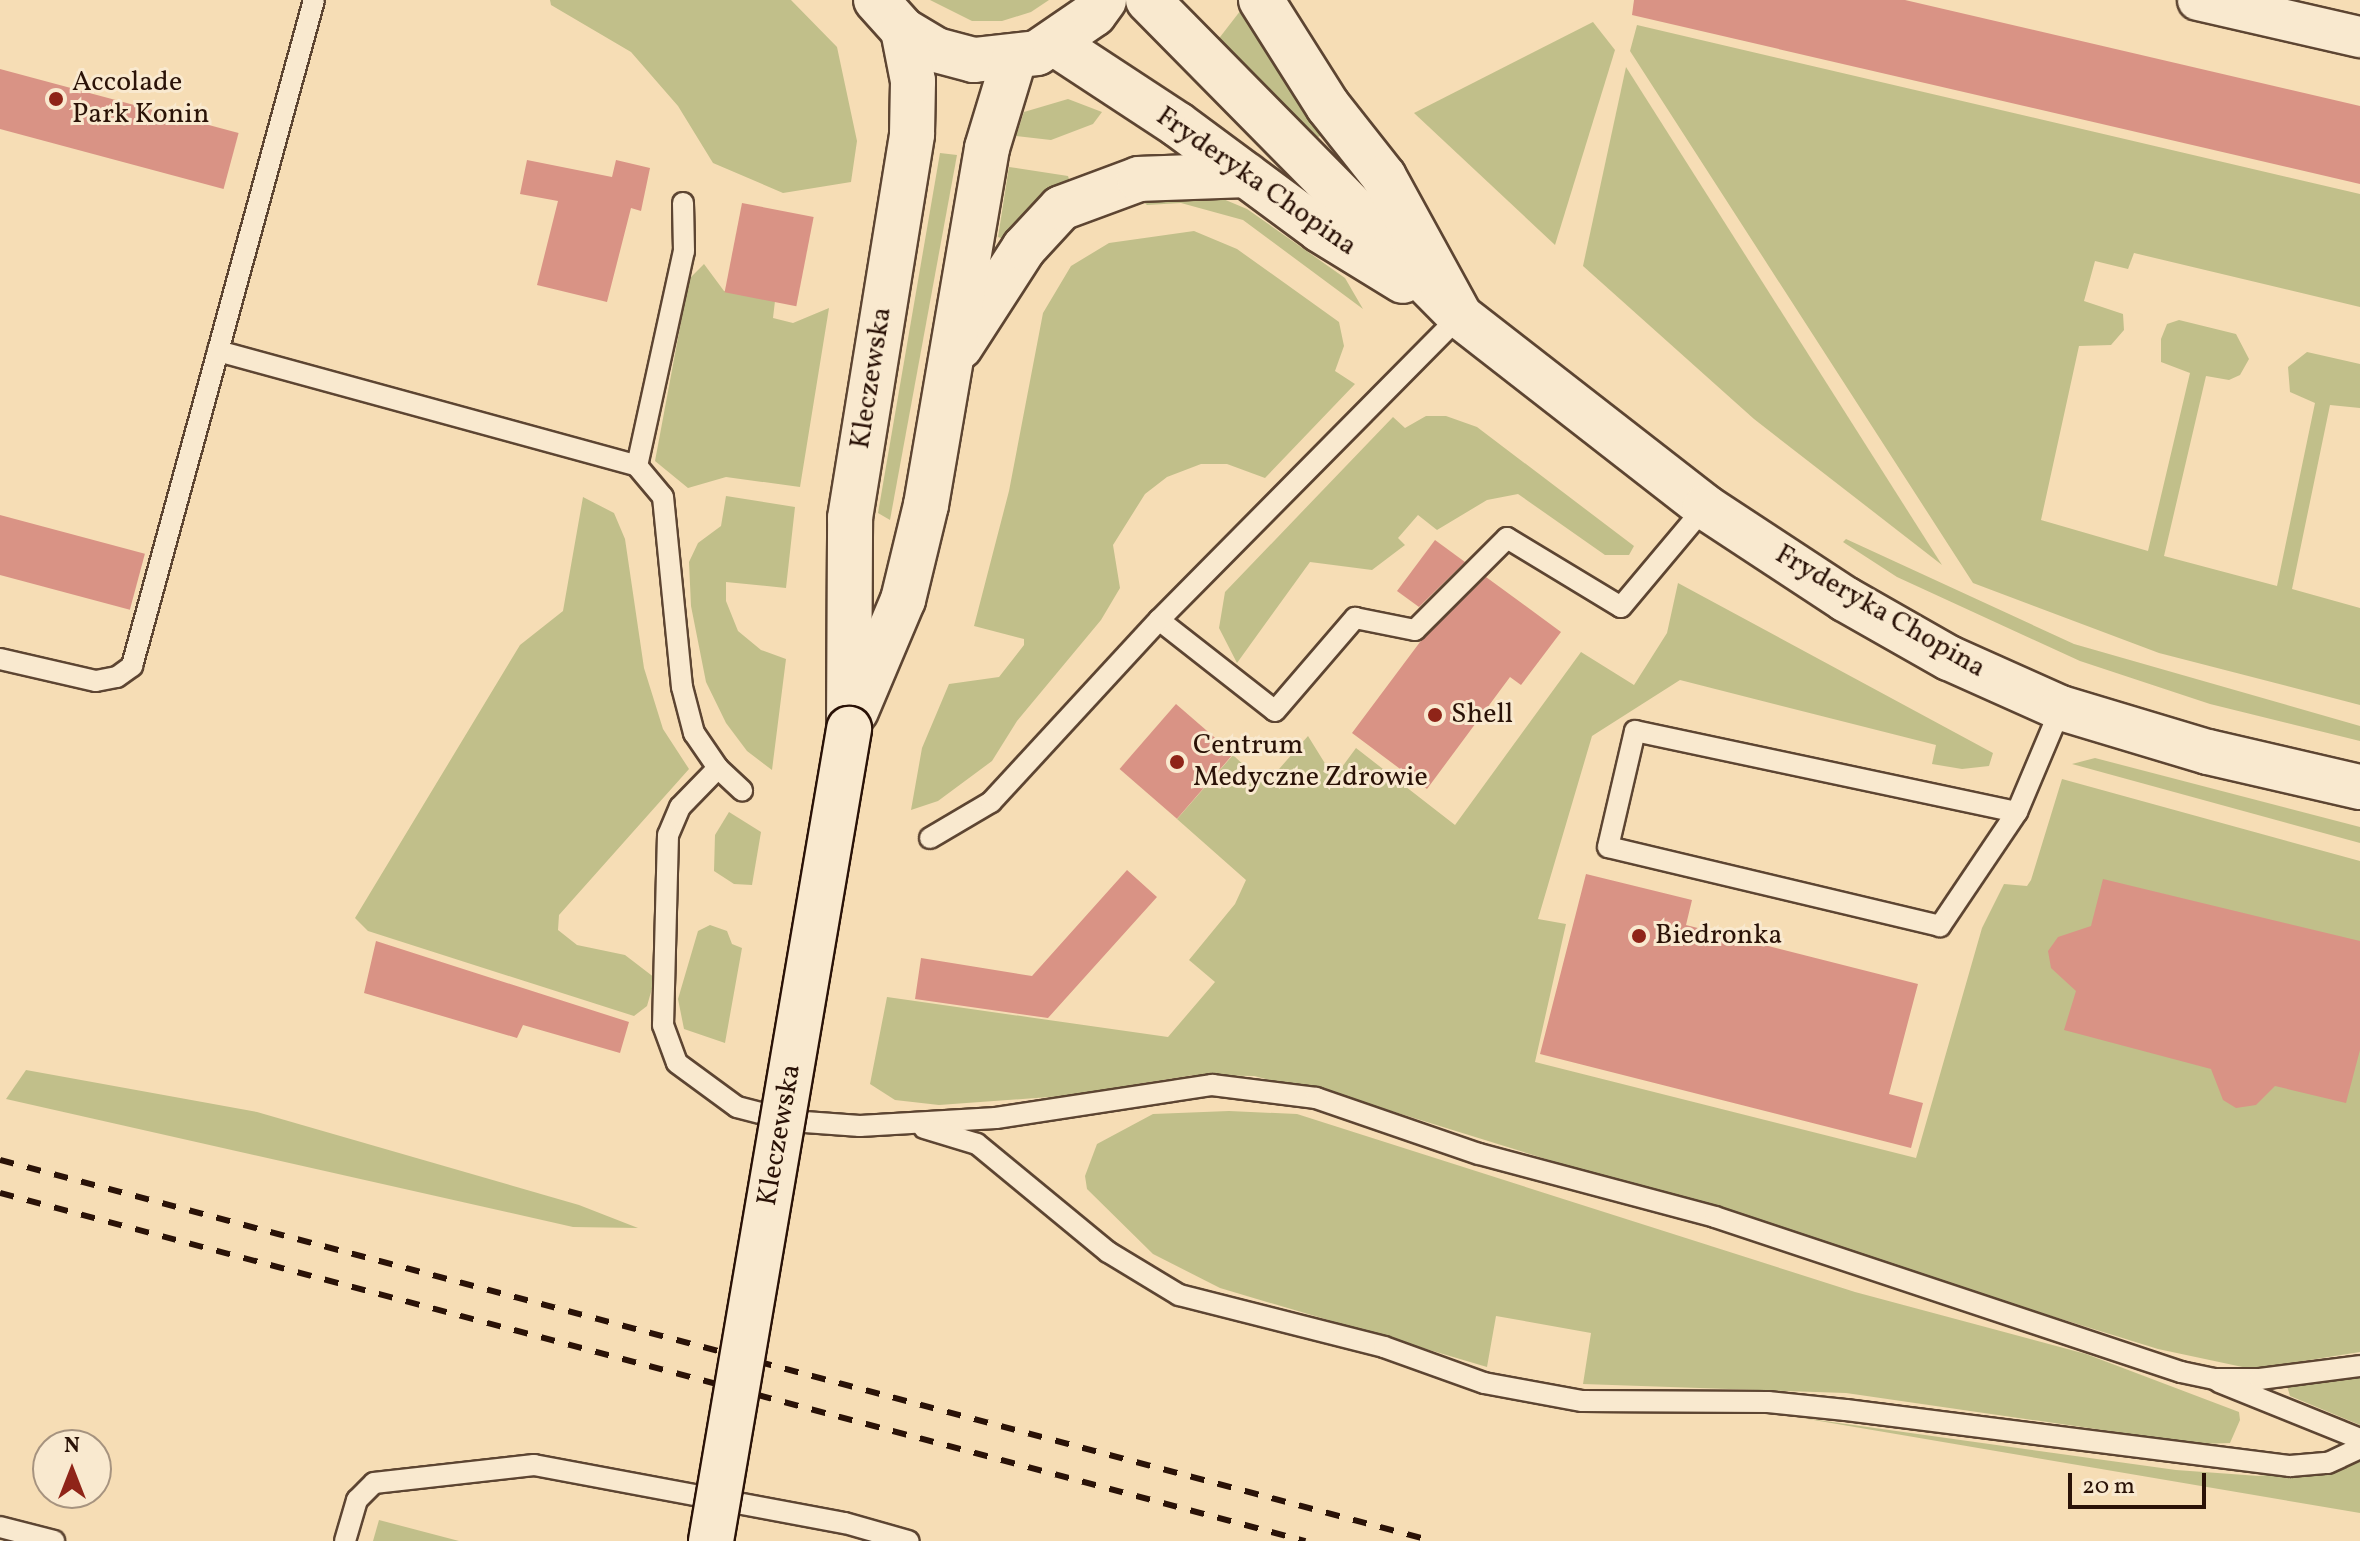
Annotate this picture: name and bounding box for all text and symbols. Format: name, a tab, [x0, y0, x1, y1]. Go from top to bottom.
place label: Accolade Park Konin	[72, 66, 209, 132]
marker: Accolade Park Konin	[47, 90, 65, 108]
street label: Fryderyka Chopina	[1149, 100, 1363, 264]
street label: Kleczewska	[844, 305, 900, 451]
street label: Fryderyka Chopina	[1769, 538, 1991, 686]
place label: Shell	[1451, 698, 1513, 732]
marker: Shell	[1426, 706, 1444, 724]
place label: Centrum Medyczne Zdrowie	[1193, 729, 1428, 795]
marker: Centrum Medyczne Zdrowie	[1168, 753, 1186, 771]
place label: Biedronka	[1655, 919, 1782, 953]
marker: Biedronka	[1630, 927, 1648, 945]
street label: Kleczewska	[751, 1062, 809, 1208]
north arrow	[32, 1429, 112, 1509]
text: N	[64, 1431, 80, 1462]
scale bar	[2072, 1457, 2210, 1507]
text: 20 m	[2082, 1470, 2135, 1504]

